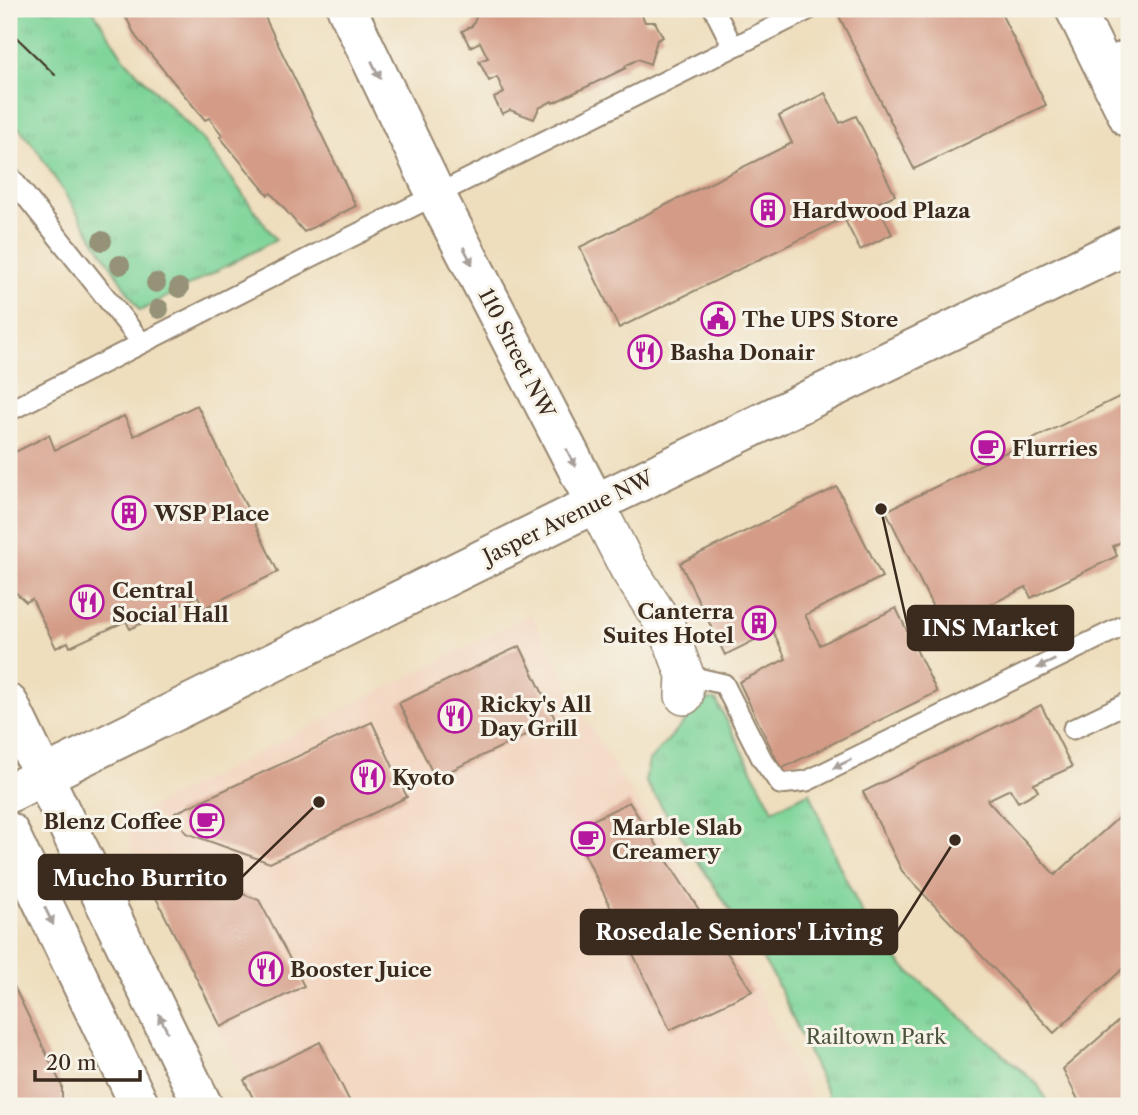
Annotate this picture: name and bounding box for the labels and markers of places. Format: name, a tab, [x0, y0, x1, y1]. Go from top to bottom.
building icon: Hardwood Plaza	[749, 191, 787, 229]
place label: Hardwood Plaza	[792, 198, 971, 223]
public building icon: The UPS Store	[699, 300, 737, 338]
place label: The UPS Store	[742, 307, 898, 332]
restaurant icon: Basha Donair	[626, 333, 664, 371]
place label: Basha Donair	[670, 340, 816, 365]
cafe icon: Flurries	[969, 429, 1007, 467]
place label: Flurries	[1012, 436, 1098, 461]
building icon: WSP Place	[110, 494, 148, 532]
place label: WSP Place	[153, 501, 269, 526]
place label: Central Social Hall	[112, 578, 229, 627]
restaurant icon: Central Social Hall	[68, 583, 106, 621]
place label: Canterra Suites Hotel	[603, 599, 735, 648]
building icon: Canterra Suites Hotel	[740, 604, 778, 642]
callout: INS Market	[908, 606, 1073, 650]
place label: Ricky's All Day Grill	[480, 692, 592, 741]
restaurant icon: Ricky's All Day Grill	[436, 697, 474, 735]
restaurant icon: Kyoto	[349, 758, 387, 796]
place label: Kyoto	[392, 765, 455, 790]
cafe icon: Blenz Coffee	[188, 802, 226, 840]
place label: Blenz Coffee	[43, 809, 182, 834]
place label: Marble Slab Creamery	[612, 815, 742, 864]
cafe icon: Marble Slab Creamery	[569, 820, 607, 858]
callout: Mucho Burrito	[39, 855, 242, 899]
callout: Rosedale Seniors' Living	[581, 910, 897, 954]
restaurant icon: Booster Juice	[247, 950, 285, 988]
place label: Booster Juice	[290, 957, 432, 982]

